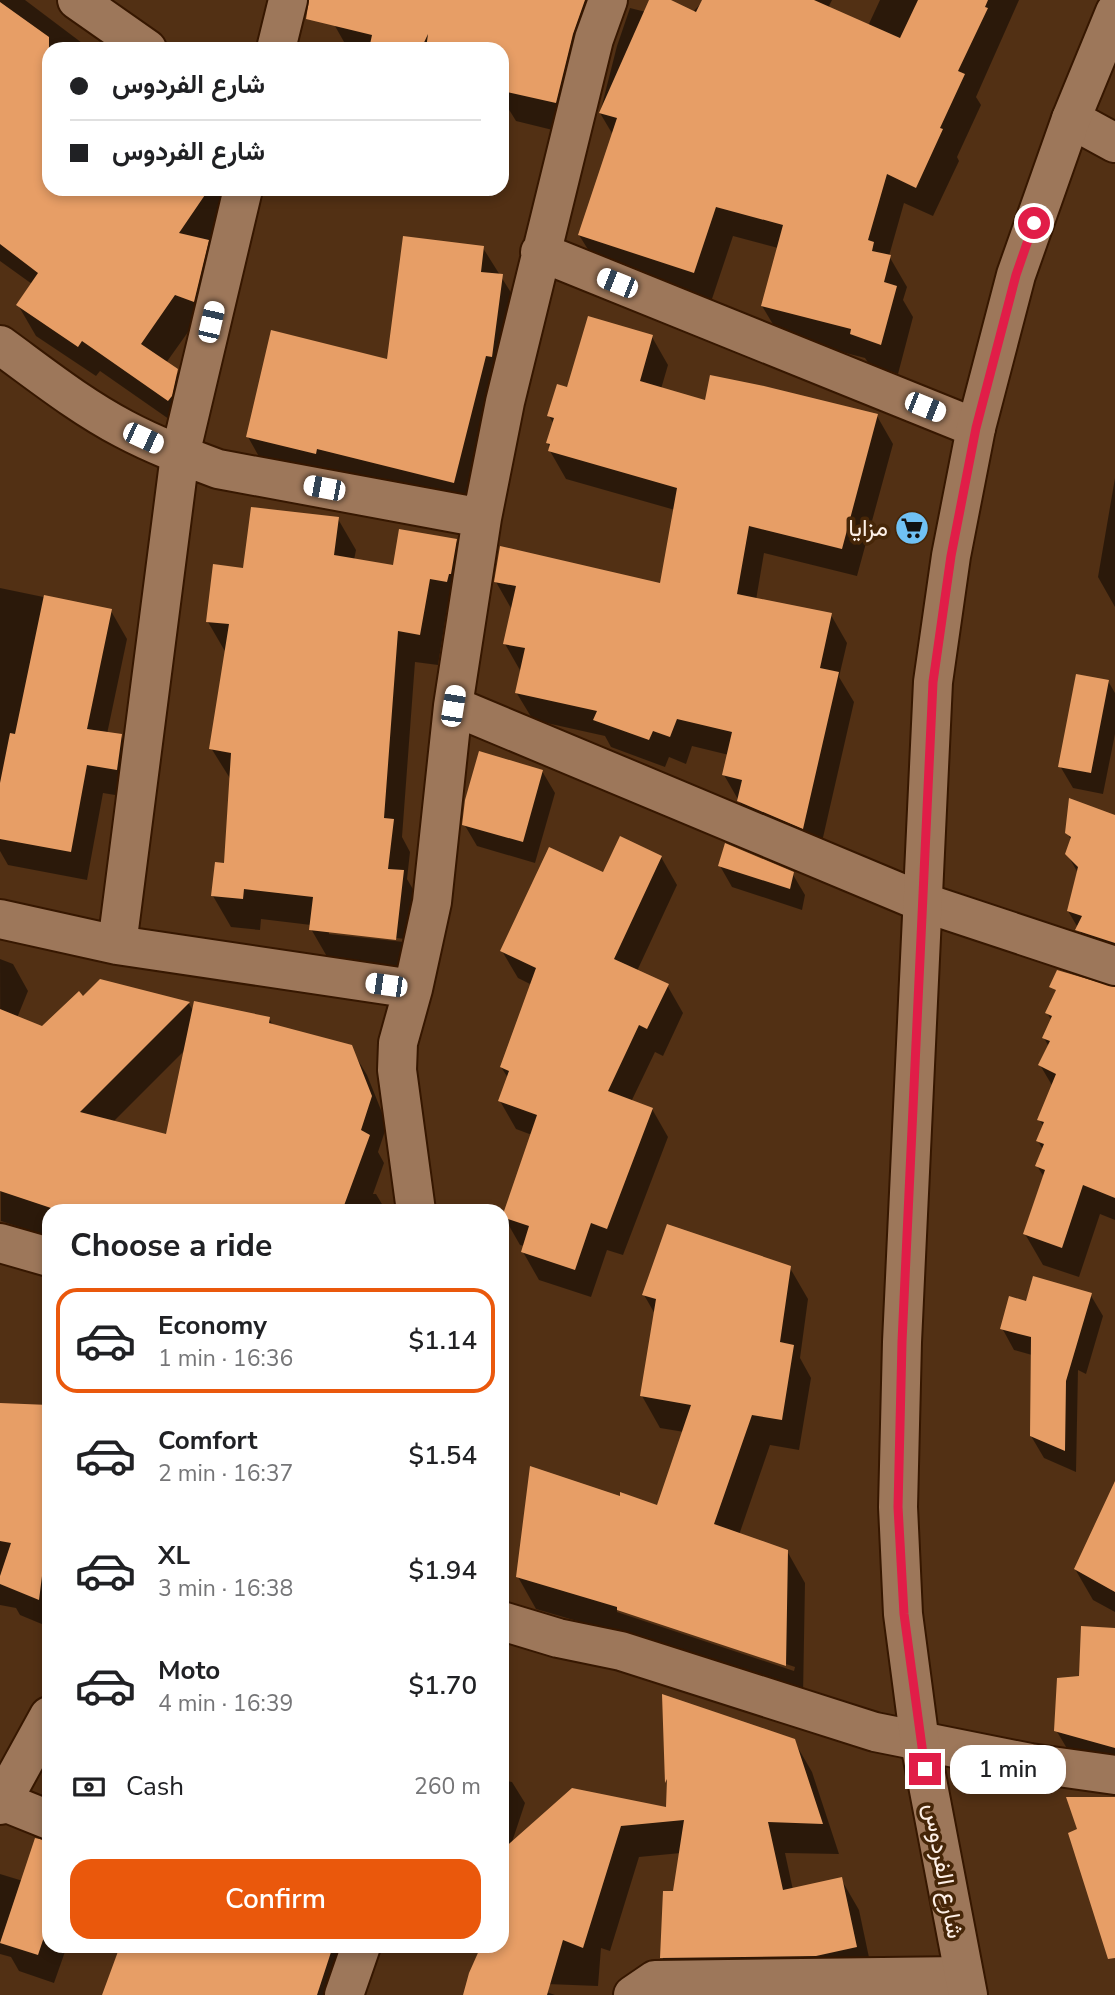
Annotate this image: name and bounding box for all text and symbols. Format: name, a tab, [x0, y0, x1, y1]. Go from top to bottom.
text: شارع الفردوس	[112, 67, 265, 102]
text: شارع الفردوس	[112, 134, 265, 169]
route start	[1018, 207, 1050, 239]
car	[594, 265, 641, 301]
car	[197, 299, 226, 345]
car	[902, 389, 949, 425]
car	[120, 420, 167, 456]
car	[302, 474, 347, 502]
supermarket icon: مزايا	[893, 509, 931, 547]
place label: مزايا	[848, 512, 888, 544]
car	[440, 684, 467, 728]
car	[364, 972, 409, 998]
text: Choose a ride	[70, 1224, 272, 1267]
text: Economy	[158, 1308, 267, 1343]
icon: car	[74, 1309, 137, 1372]
text: $1.14	[408, 1323, 477, 1358]
text: 1 min · 16:36	[158, 1343, 293, 1374]
text: Comfort	[158, 1423, 258, 1458]
icon: car	[74, 1424, 137, 1487]
text: $1.54	[408, 1438, 477, 1473]
text: 2 min · 16:37	[158, 1458, 293, 1489]
text: XL	[158, 1538, 190, 1573]
icon: car	[74, 1539, 137, 1602]
text: $1.94	[408, 1553, 477, 1588]
text: 3 min · 16:38	[158, 1573, 293, 1604]
text: Moto	[158, 1653, 220, 1688]
icon: car	[74, 1654, 137, 1717]
text: $1.70	[408, 1668, 477, 1703]
text: 4 min · 16:39	[158, 1688, 293, 1719]
callout: 1 min	[950, 1744, 1065, 1794]
route end	[909, 1753, 941, 1785]
text: 1 min	[979, 1754, 1037, 1785]
icon: cash	[70, 1768, 108, 1806]
text: Cash	[126, 1769, 184, 1804]
text: 260 m	[414, 1771, 481, 1802]
street label: شارع الفردوس	[916, 1801, 972, 1941]
button: Confirm	[70, 1859, 481, 1939]

